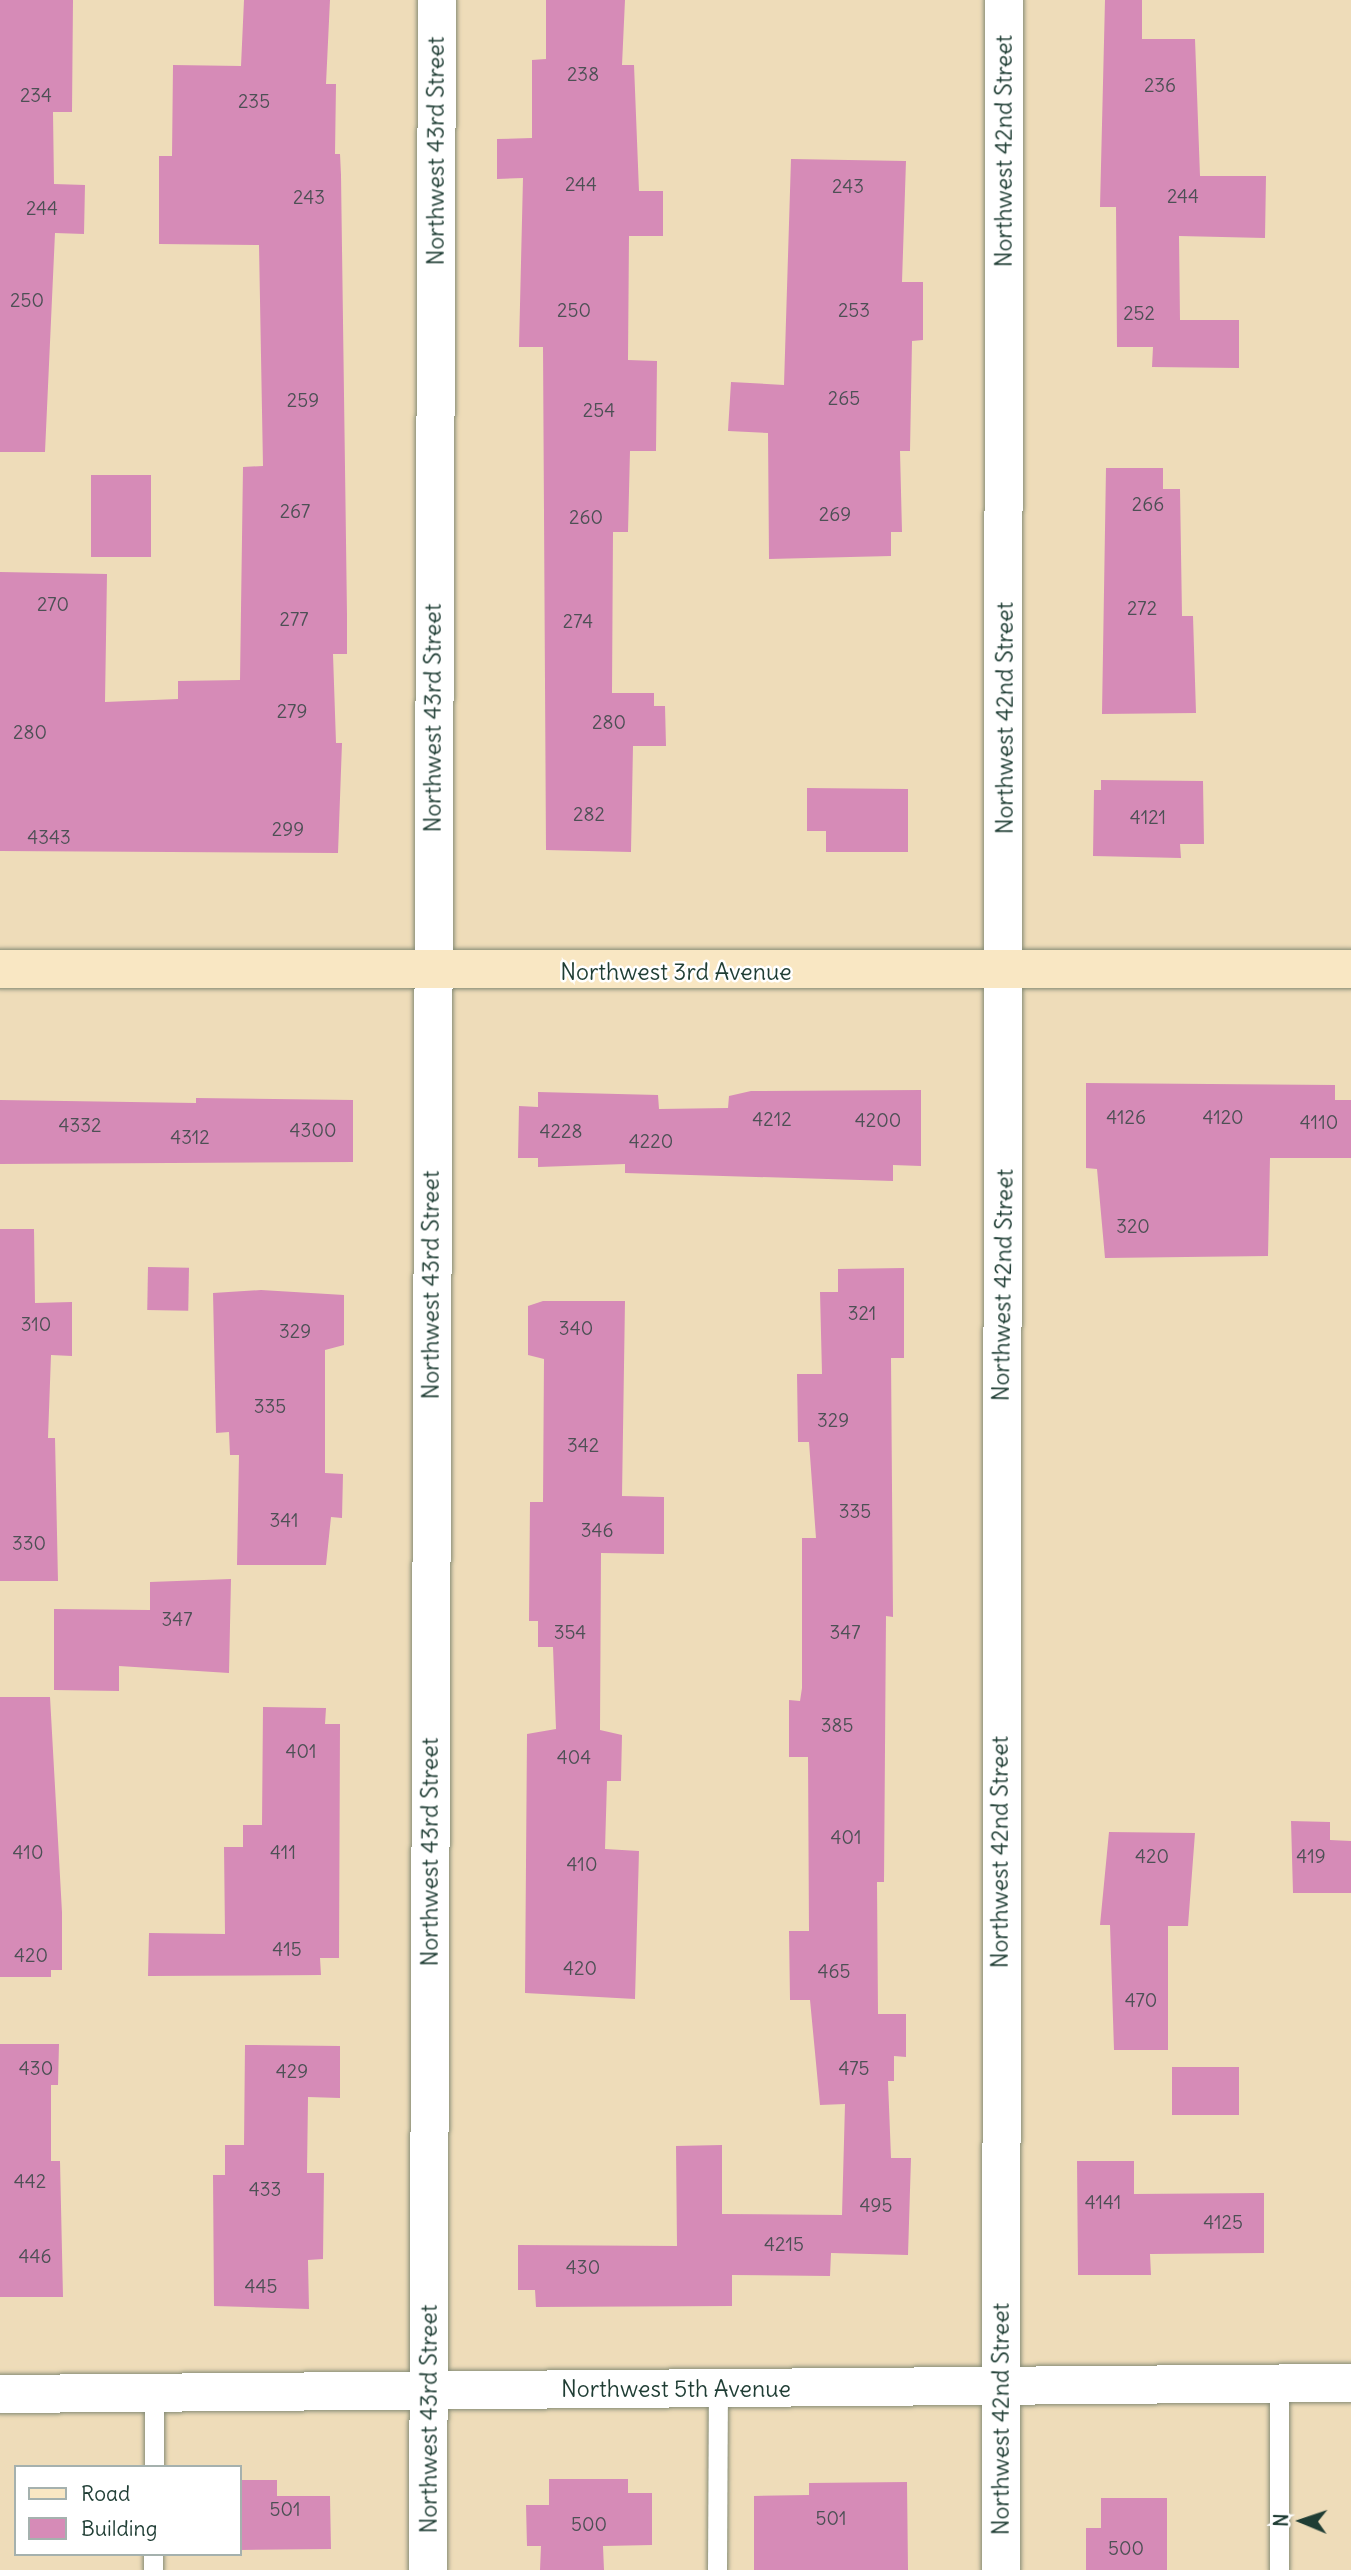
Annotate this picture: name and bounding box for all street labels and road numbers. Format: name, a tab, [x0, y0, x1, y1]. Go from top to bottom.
street label: Northwest 42nd Street	[990, 35, 1018, 267]
street label: Northwest 43rd Street	[422, 37, 450, 265]
street label: Northwest 42nd Street	[991, 602, 1019, 834]
street label: Northwest 43rd Street	[419, 604, 447, 832]
street label: Northwest 3rd Avenue	[560, 958, 792, 986]
street label: Northwest 42nd Street	[987, 1168, 1019, 1402]
street label: Northwest 43rd Street	[417, 1171, 445, 1399]
street label: Northwest 42nd Street	[986, 1736, 1014, 1968]
street label: Northwest 43rd Street	[416, 1738, 444, 1966]
street label: Northwest 42nd Street	[987, 2303, 1015, 2535]
street label: Northwest 43rd Street	[415, 2305, 443, 2533]
street label: Northwest 5th Avenue	[561, 2375, 791, 2403]

